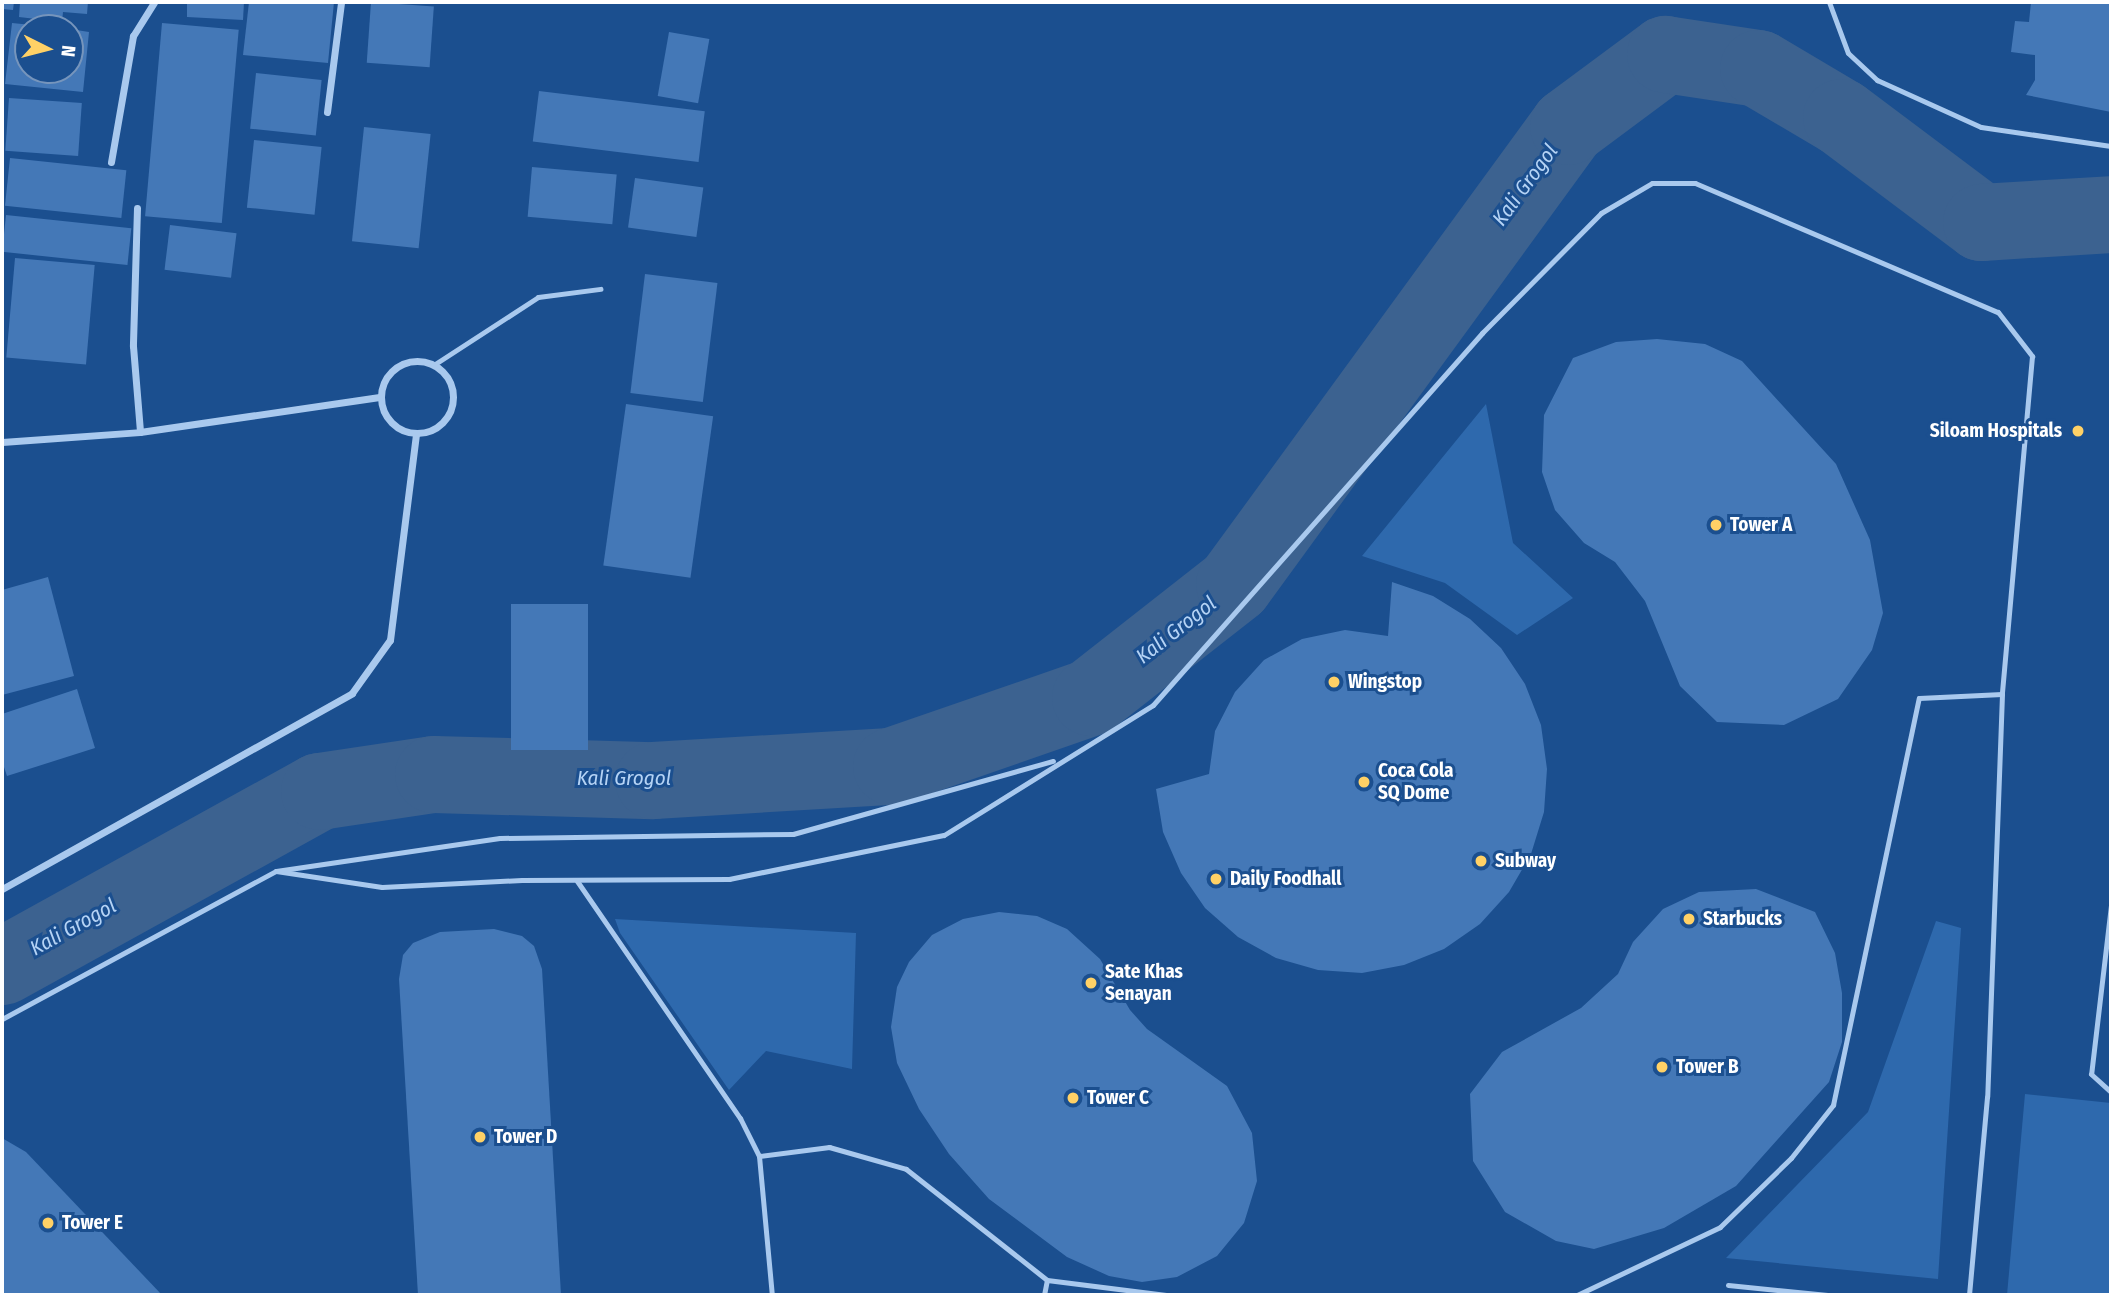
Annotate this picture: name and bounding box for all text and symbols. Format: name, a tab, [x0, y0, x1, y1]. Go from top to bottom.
north arrow	[14, 14, 84, 84]
text: N	[56, 44, 80, 58]
water label: Kali Grogol	[1487, 139, 1563, 231]
place label: Siloam Hospitals	[1930, 420, 2062, 442]
marker: Siloam Hospitals	[2068, 421, 2088, 441]
place label: Tower A	[1730, 514, 1792, 536]
marker: Tower A	[1708, 517, 1724, 533]
water label: Kali Grogol	[1131, 591, 1221, 669]
place label: Wingstop	[1348, 671, 1422, 693]
marker: Wingstop	[1326, 674, 1342, 690]
place label: Coca Cola SQ Dome	[1378, 760, 1453, 804]
water label: Kali Grogol	[577, 765, 671, 791]
marker: Coca Cola SQ Dome	[1356, 774, 1372, 790]
place label: Subway	[1495, 850, 1556, 872]
marker: Subway	[1473, 853, 1489, 869]
place label: Daily Foodhall	[1230, 868, 1341, 890]
marker: Daily Foodhall	[1208, 871, 1224, 887]
water label: Kali Grogol	[26, 893, 120, 961]
place label: Starbucks	[1703, 908, 1782, 930]
marker: Starbucks	[1681, 911, 1697, 927]
place label: Sate Khas Senayan	[1105, 961, 1183, 1005]
marker: Sate Khas Senayan	[1083, 975, 1099, 991]
place label: Tower B	[1676, 1056, 1739, 1078]
marker: Tower B	[1654, 1059, 1670, 1075]
place label: Tower C	[1087, 1087, 1149, 1109]
marker: Tower C	[1065, 1090, 1081, 1106]
place label: Tower D	[494, 1126, 557, 1148]
marker: Tower D	[472, 1129, 488, 1145]
place label: Tower E	[62, 1212, 123, 1234]
marker: Tower E	[40, 1215, 56, 1231]

